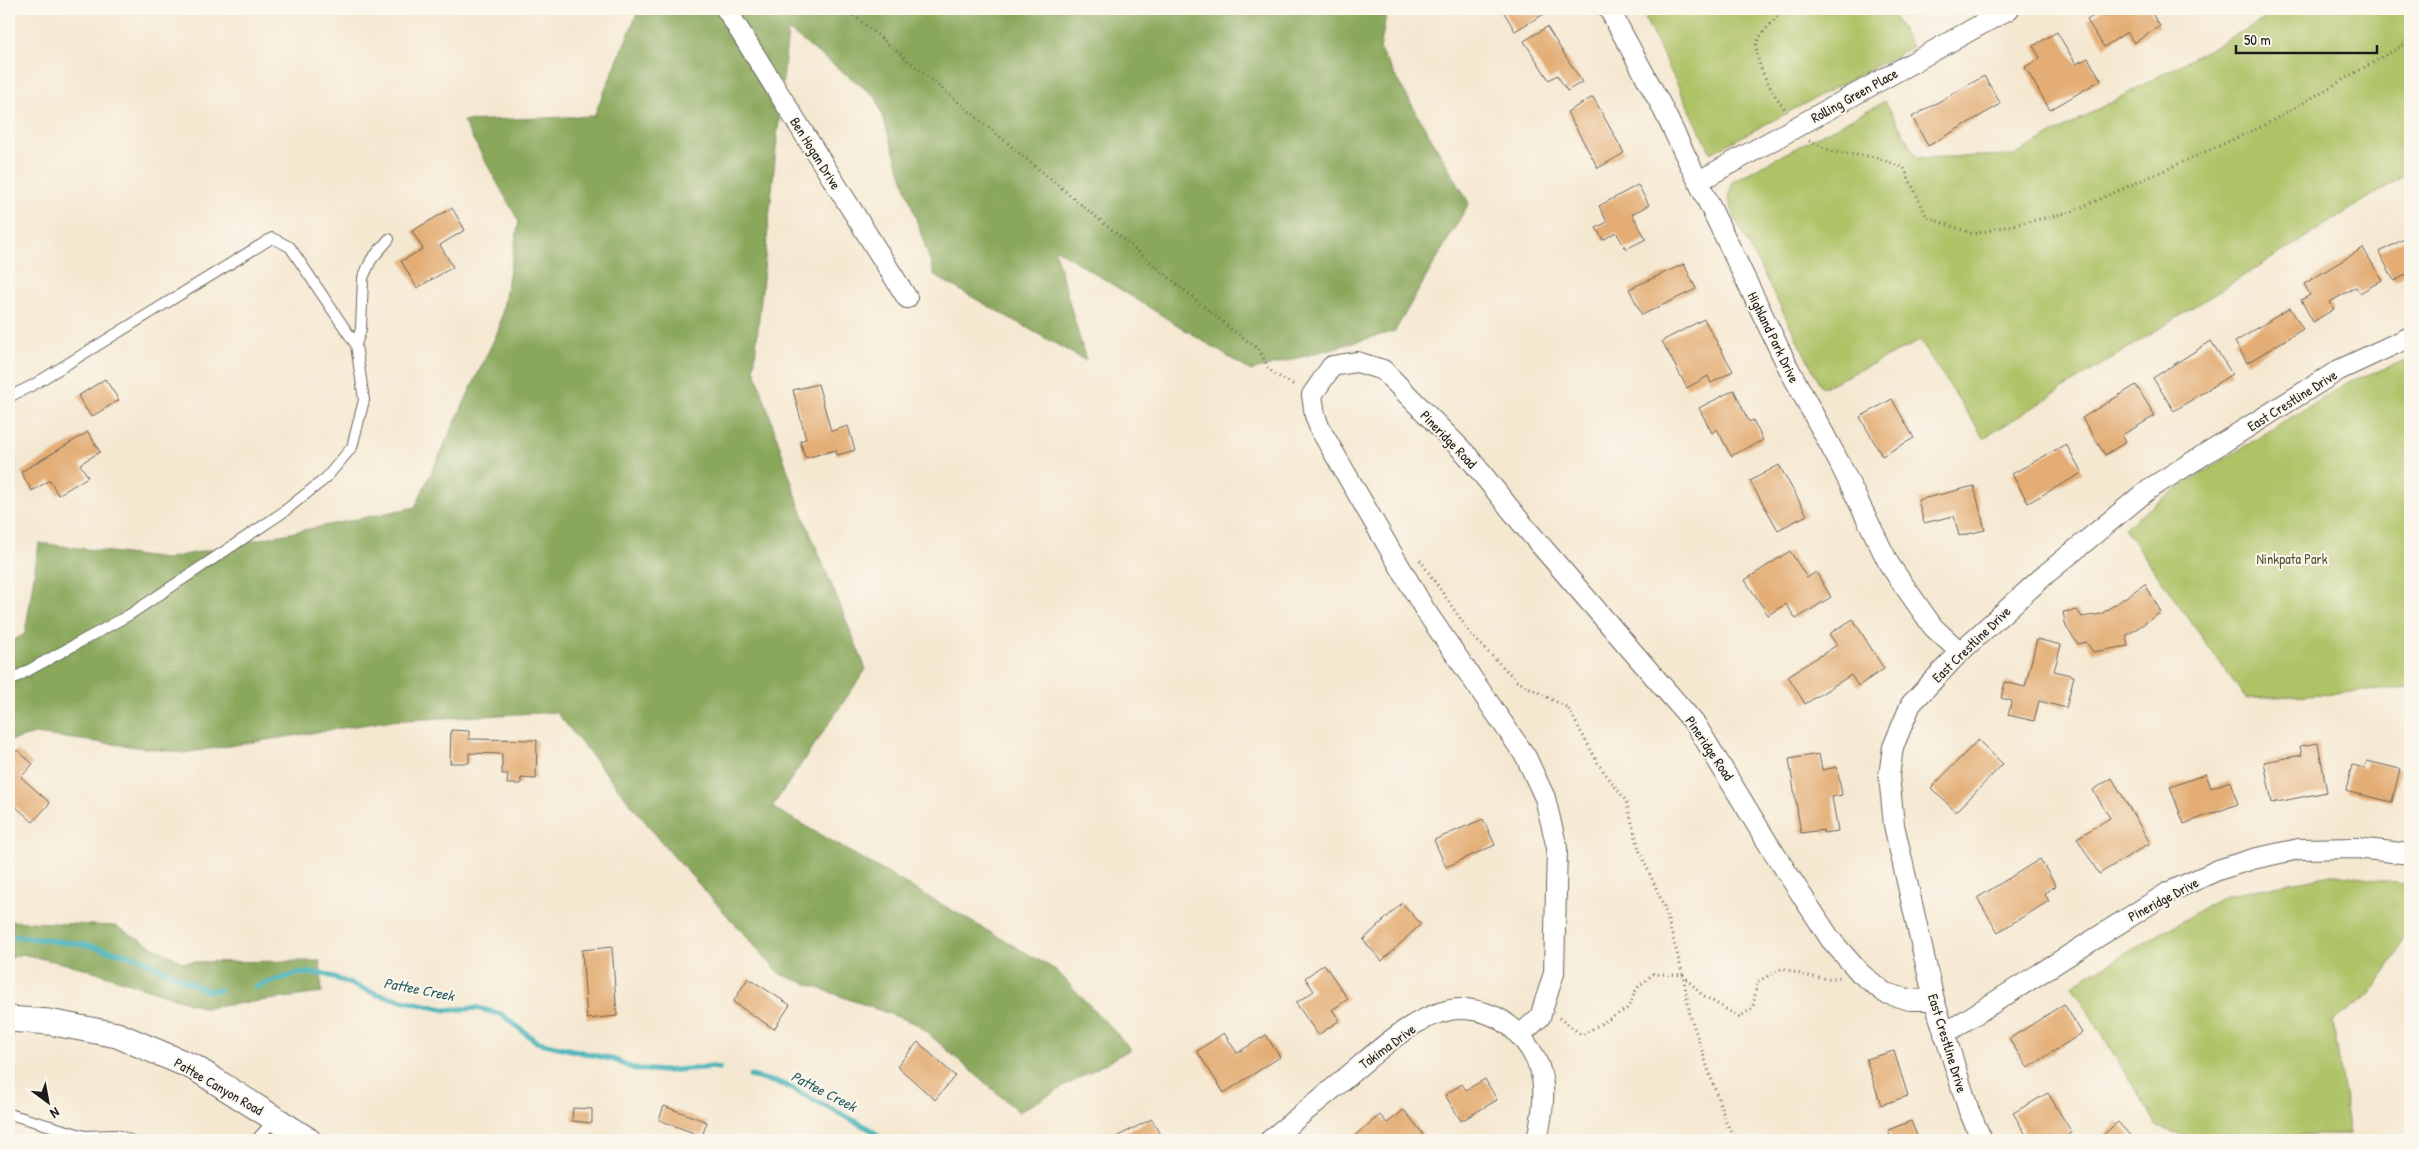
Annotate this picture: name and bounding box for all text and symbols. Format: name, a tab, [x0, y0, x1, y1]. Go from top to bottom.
scale bar	[2236, 22, 2378, 54]
text: 50 m	[2244, 29, 2271, 50]
street label: Rolling Green Place	[1807, 63, 1902, 128]
street label: Ben Hogan Drive	[785, 113, 846, 194]
street label: Highland Park Drive	[1743, 288, 1804, 386]
street label: East Crestline Drive	[2244, 365, 2341, 435]
street label: Pineridge Road	[1416, 406, 1482, 473]
park label: Ninkpata Park	[2256, 549, 2328, 569]
street label: East Crestline Drive	[1928, 601, 2015, 686]
street label: Pineridge Road	[1681, 712, 1739, 785]
street label: Pineridge Drive	[2124, 872, 2202, 926]
water label: Pattee Creek	[382, 972, 458, 1006]
street label: East Crestline Drive	[1924, 991, 1972, 1095]
street label: Takima Drive	[1355, 1019, 1419, 1073]
street label: Pattee Canyon Road	[171, 1053, 267, 1120]
water label: Pattee Creek	[788, 1066, 862, 1117]
north arrow	[22, 1076, 72, 1126]
text: N	[46, 1103, 63, 1124]

